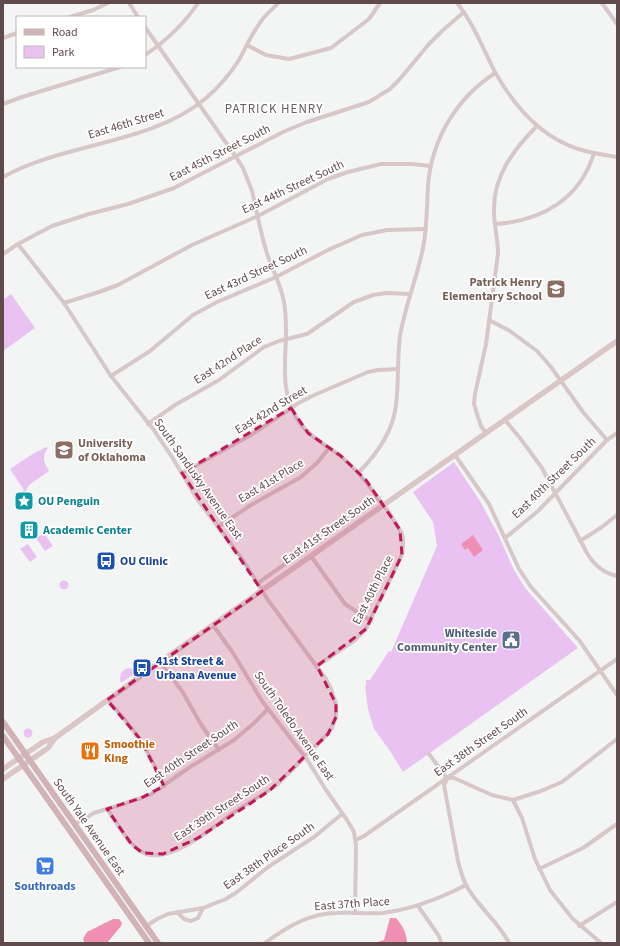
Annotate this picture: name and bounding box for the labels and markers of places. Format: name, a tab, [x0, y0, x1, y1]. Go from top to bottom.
place label: Patrick Henry Elementary School	[442, 274, 543, 305]
school or university icon: Patrick Henry Elementary School	[545, 278, 567, 300]
place label: University of Oklahoma	[78, 435, 146, 466]
school or university icon: University of Oklahoma	[53, 439, 75, 461]
place icon: OU Penguin	[13, 490, 35, 512]
place label: OU Penguin	[38, 493, 100, 510]
building icon: Academic Center	[18, 519, 40, 541]
place label: Academic Center	[42, 522, 132, 539]
bus stop icon: OU Clinic	[95, 550, 117, 572]
place label: OU Clinic	[120, 553, 168, 570]
place label: Whiteside Community Center	[397, 625, 497, 656]
public building icon: Whiteside Community Center	[500, 629, 522, 651]
place label: 41st Street & Urbana Avenue	[156, 653, 236, 684]
bus stop icon: 41st Street & Urbana Avenue	[131, 657, 153, 679]
place label: Smoothie King	[104, 736, 155, 767]
restaurant icon: Smoothie King	[79, 740, 101, 762]
supermarket icon: Southroads	[34, 855, 56, 877]
place label: Southroads	[14, 878, 76, 895]

